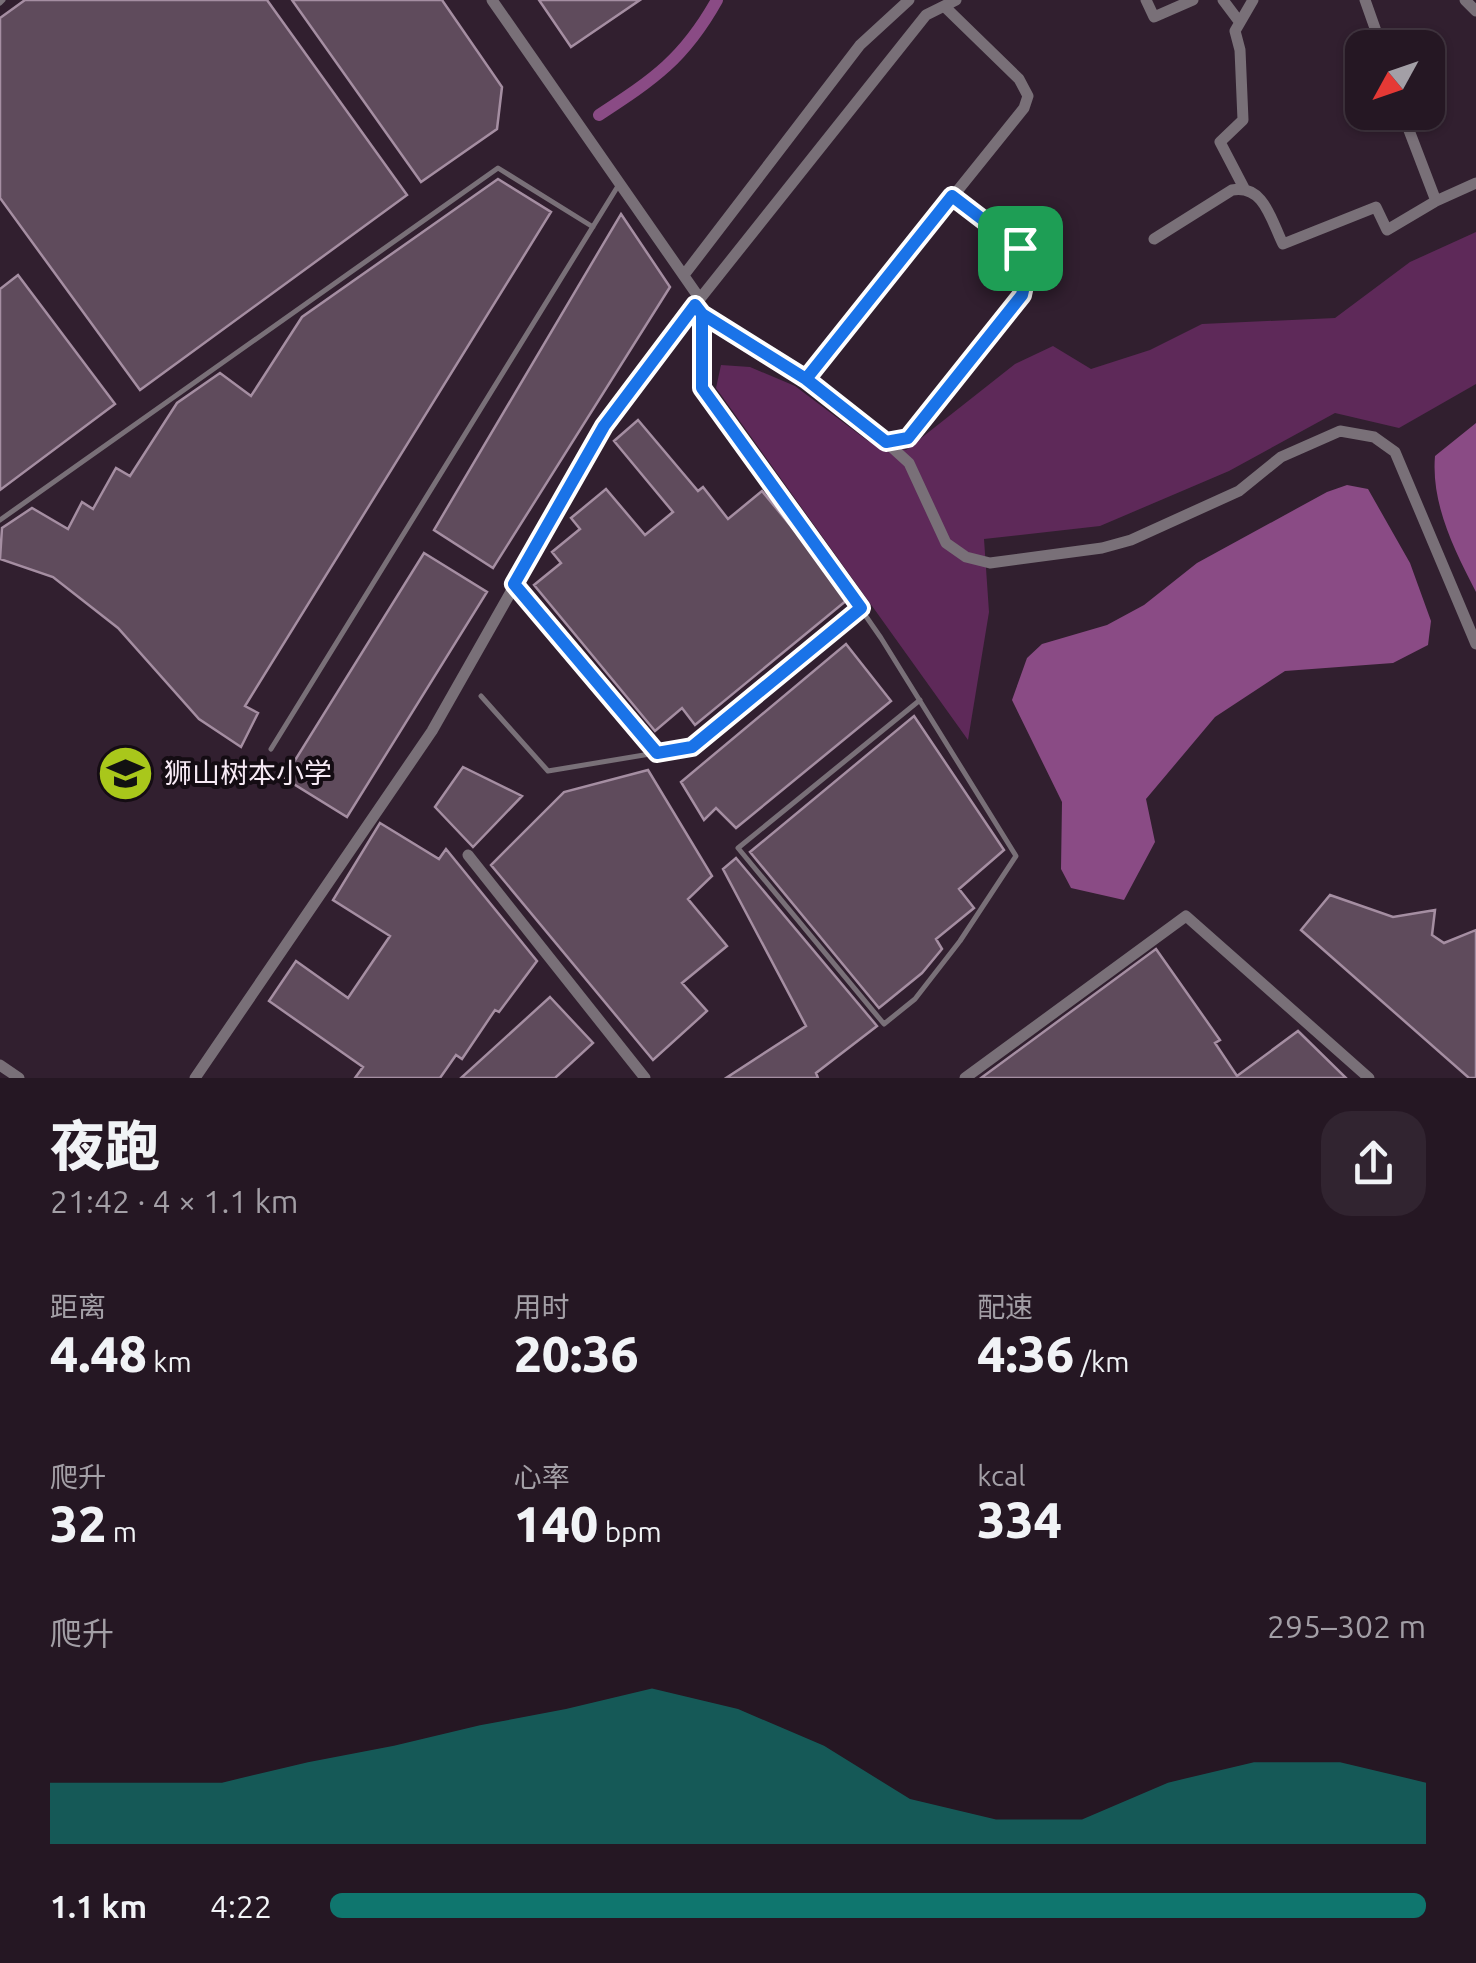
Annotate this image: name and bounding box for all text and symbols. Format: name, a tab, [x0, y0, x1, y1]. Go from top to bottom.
north arrow	[1345, 30, 1445, 130]
map controls	[1345, 30, 1445, 130]
pin	[978, 206, 1063, 291]
icon: arrive	[993, 221, 1048, 276]
school or university icon: 狮山树本小学	[95, 743, 155, 803]
place label: 狮山树本小学	[164, 757, 332, 788]
button: share	[1321, 1111, 1426, 1216]
text: 夜跑	[50, 1115, 160, 1176]
text: 21:42 · 4 × 1.1 km	[50, 1183, 298, 1219]
text: 距离	[50, 1291, 106, 1322]
text: 用时	[514, 1291, 570, 1322]
text: 配速	[977, 1291, 1033, 1322]
text: 4.48	[50, 1325, 147, 1381]
text: 20:36	[514, 1325, 639, 1381]
text: 4:36	[977, 1325, 1074, 1381]
text: km	[147, 1346, 192, 1377]
text: /km	[1074, 1346, 1129, 1377]
text: kcal	[977, 1460, 1026, 1491]
text: 爬升	[50, 1461, 106, 1492]
text: 心率	[514, 1461, 570, 1492]
text: 334	[977, 1491, 1062, 1547]
text: 32	[50, 1495, 106, 1551]
text: 140	[514, 1495, 598, 1551]
text: m	[106, 1516, 137, 1547]
text: bpm	[598, 1516, 662, 1547]
text: 295–302 m	[1267, 1608, 1426, 1644]
text: 爬升	[50, 1615, 114, 1651]
text: 1.1 km	[50, 1888, 147, 1924]
text: 4:22	[210, 1888, 272, 1924]

